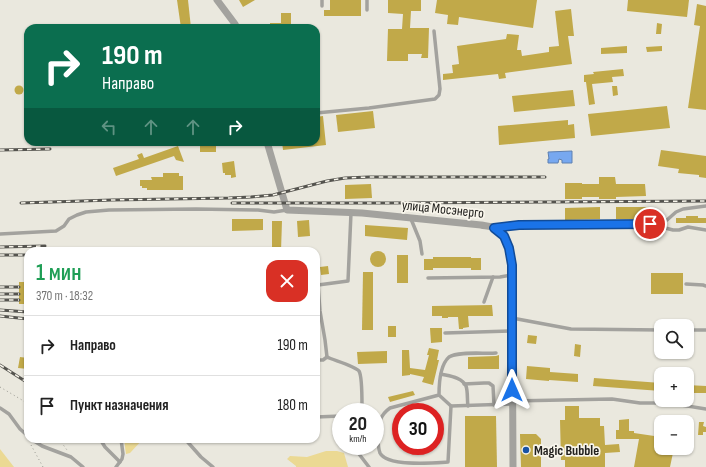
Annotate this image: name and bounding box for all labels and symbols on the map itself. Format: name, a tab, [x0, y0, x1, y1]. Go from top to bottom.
street label: улица Мосэнерго	[401, 196, 485, 222]
pin	[633, 207, 667, 241]
position arrow	[491, 369, 533, 411]
speed limit sign: 30	[392, 403, 444, 455]
place label: Magic Bubble	[534, 442, 599, 459]
marker: Magic Bubble	[521, 445, 531, 455]

